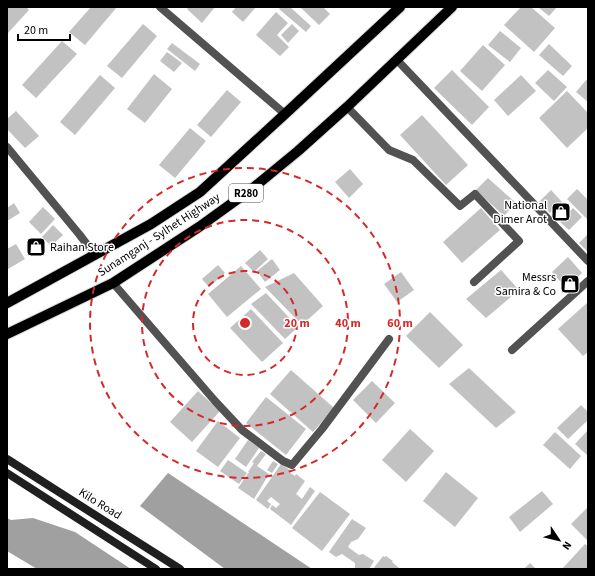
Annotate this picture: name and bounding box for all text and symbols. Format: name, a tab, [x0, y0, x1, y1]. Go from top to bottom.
scale bar	[18, 16, 70, 42]
text: 20 m	[24, 22, 48, 39]
road number: R280	[229, 184, 263, 202]
street label: Sunamganj - Sylhet Highway	[94, 189, 224, 281]
place label: National Dimer Arot	[493, 197, 547, 228]
shop icon: National Dimer Arot	[550, 201, 572, 223]
shop icon: Raihan Store	[25, 236, 47, 258]
place label: Raihan Store	[50, 239, 114, 256]
place label: Messrs Samira & Co	[495, 269, 556, 300]
shop icon: Messrs Samira & Co	[559, 273, 581, 295]
text: 20 m	[284, 315, 310, 332]
text: 40 m	[335, 315, 361, 332]
text: 60 m	[387, 315, 413, 332]
centre of rings	[238, 316, 252, 330]
street label: Kilo Road	[75, 484, 125, 524]
north arrow	[539, 520, 579, 560]
text: N	[559, 538, 575, 553]

